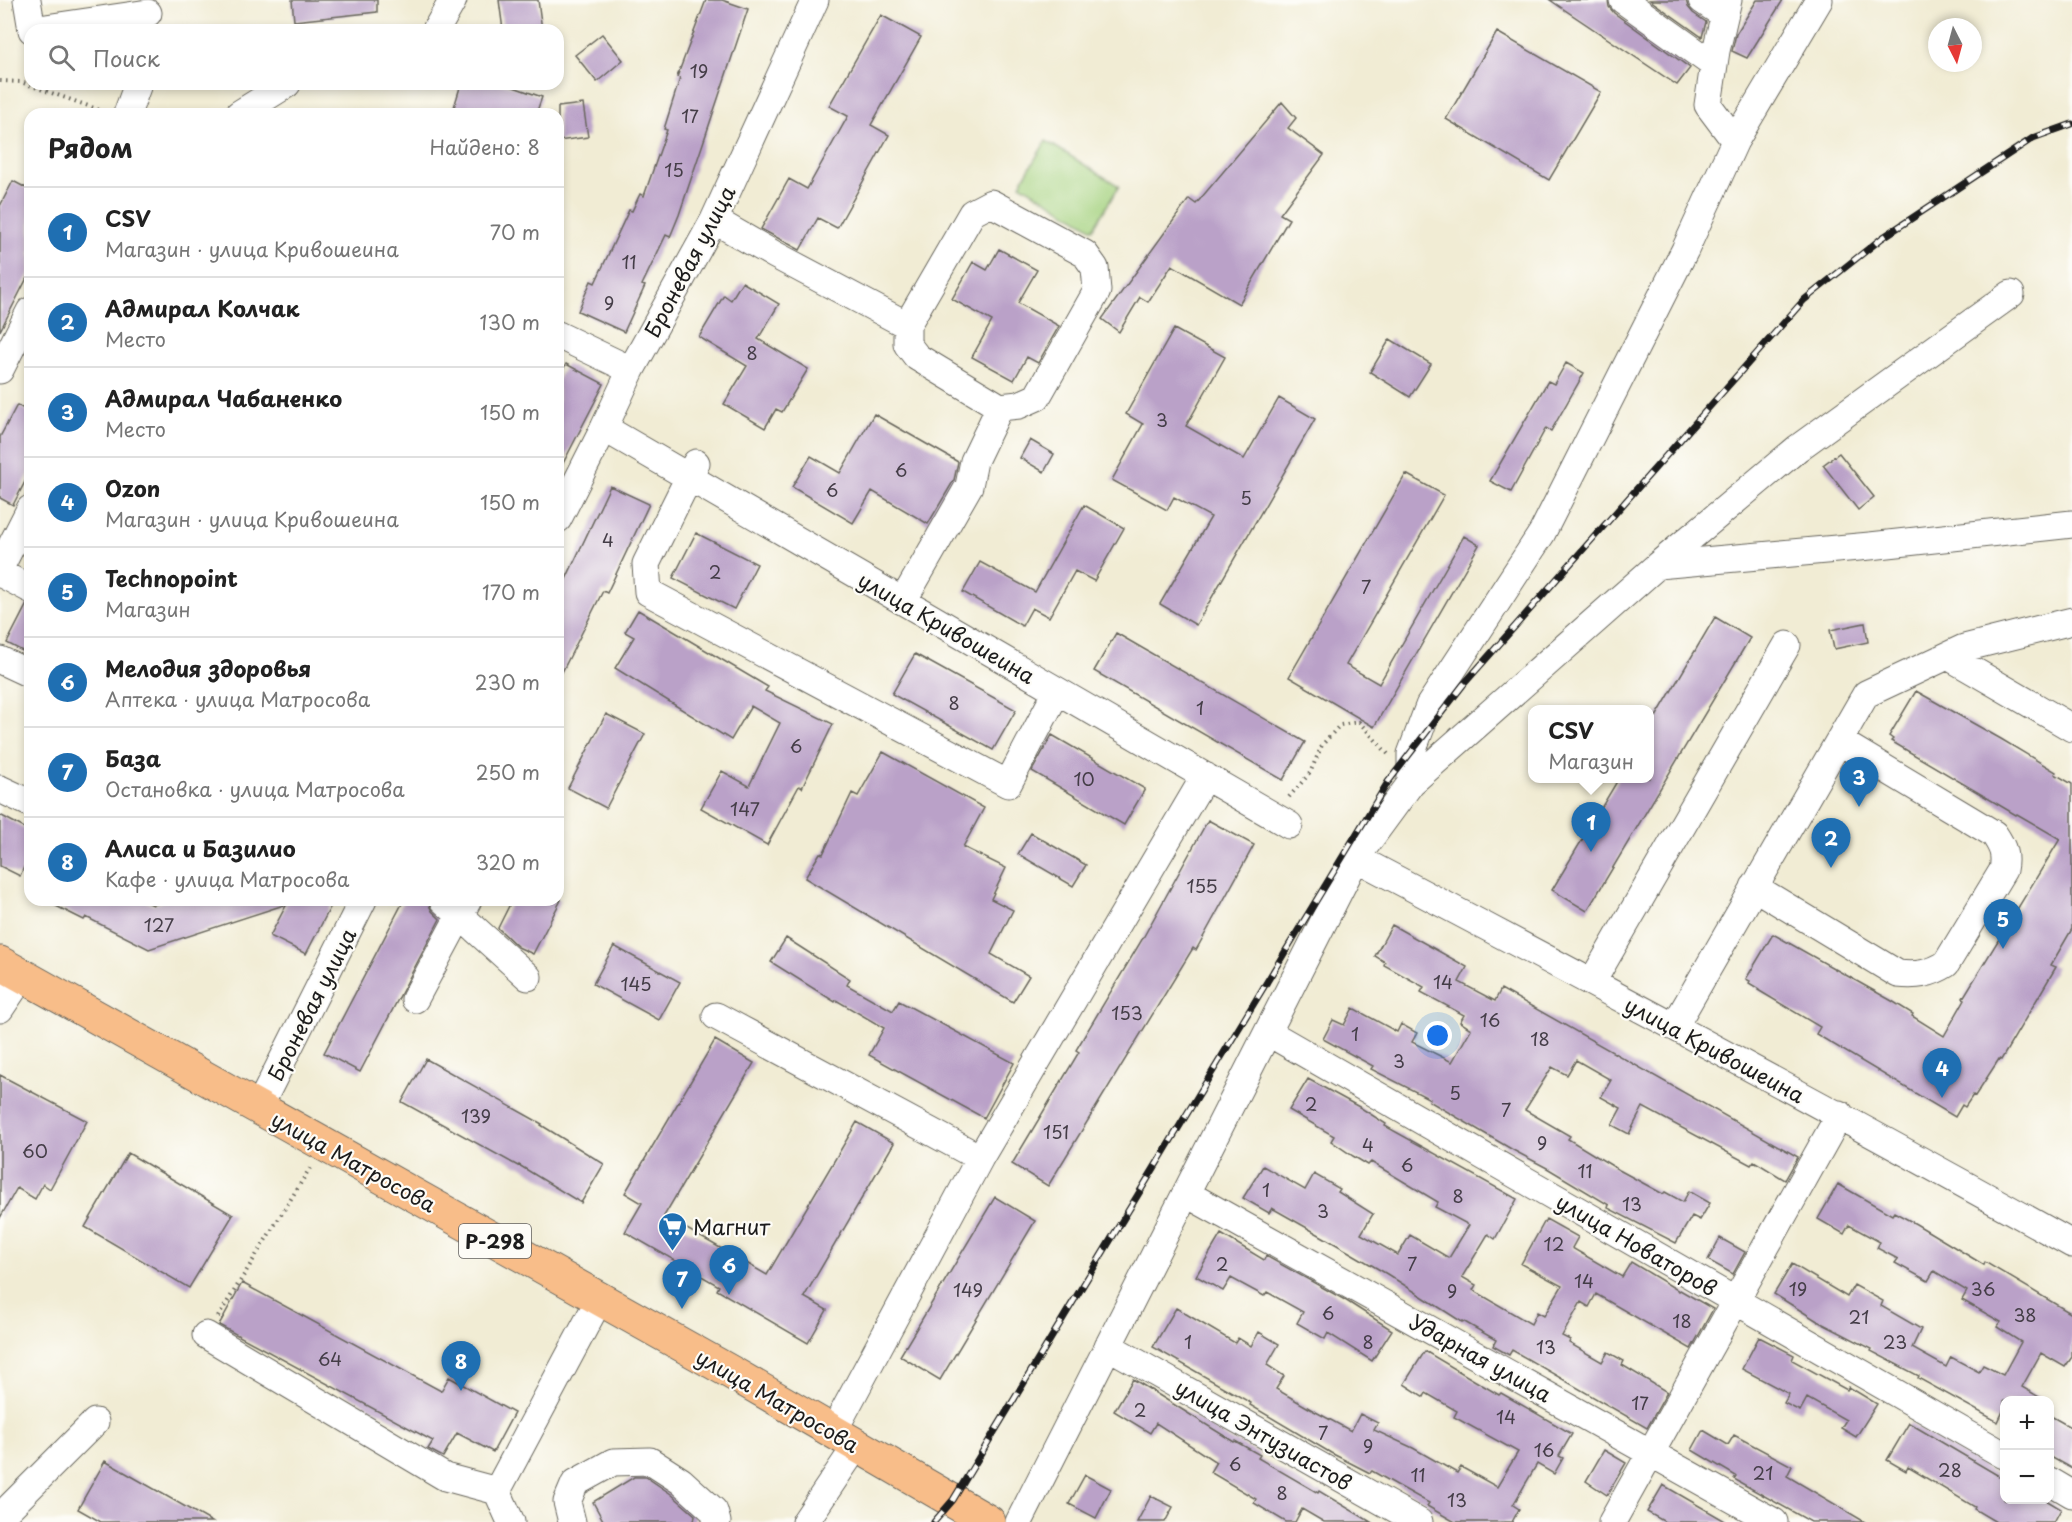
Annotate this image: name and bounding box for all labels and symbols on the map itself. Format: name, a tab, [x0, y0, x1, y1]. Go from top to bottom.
north arrow	[1928, 18, 1982, 72]
house number: 19	[690, 57, 708, 84]
house number: 17	[681, 102, 699, 129]
house number: 15	[664, 156, 684, 183]
street label: Броневая улица	[636, 179, 743, 343]
house number: 11	[621, 248, 637, 275]
house number: 9	[604, 289, 614, 316]
house number: 8	[746, 339, 758, 366]
house number: 3	[1156, 406, 1168, 433]
house number: 6	[895, 456, 907, 483]
house number: 6	[826, 476, 838, 503]
house number: 5	[1240, 484, 1252, 511]
house number: 4	[602, 526, 614, 553]
house number: 2	[709, 558, 721, 585]
street label: улица Кривошеина	[852, 563, 1042, 691]
house number: 7	[1361, 573, 1371, 600]
house number: 8	[948, 689, 960, 716]
house number: 1	[1196, 694, 1204, 721]
house number: 6	[790, 732, 802, 759]
pin: 3	[1840, 758, 1878, 807]
house number: 10	[1073, 765, 1095, 792]
house number: 147	[730, 795, 760, 822]
pin: 1	[1572, 802, 1610, 852]
pin: 2	[1812, 818, 1850, 868]
house number: 155	[1186, 872, 1218, 899]
pin: 5	[1984, 900, 2022, 949]
house number: 127	[144, 911, 174, 938]
street label: Броневая улица	[259, 921, 364, 1086]
house number: 14	[1433, 968, 1453, 995]
house number: 145	[620, 970, 652, 997]
street label: улица Кривошеина	[1619, 988, 1811, 1110]
house number: 153	[1111, 999, 1143, 1026]
house number: 16	[1480, 1006, 1500, 1033]
house number: 1	[1351, 1020, 1359, 1047]
your location	[1423, 1021, 1452, 1050]
house number: 18	[1530, 1025, 1550, 1052]
house number: 3	[1393, 1047, 1405, 1074]
pin: 4	[1922, 1048, 1962, 1098]
house number: 5	[1449, 1079, 1461, 1106]
house number: 2	[1305, 1090, 1317, 1117]
house number: 7	[1501, 1096, 1511, 1123]
street label: улица Матросова	[266, 1102, 442, 1220]
house number: 139	[461, 1102, 491, 1129]
house number: 151	[1043, 1118, 1069, 1145]
house number: 9	[1537, 1129, 1547, 1156]
house number: 4	[1362, 1131, 1374, 1158]
house number: 60	[22, 1137, 48, 1164]
house number: 6	[1401, 1151, 1413, 1178]
house number: 11	[1577, 1157, 1593, 1184]
house number: 1	[1262, 1176, 1270, 1203]
house number: 8	[1452, 1182, 1464, 1209]
street label: улица Новаторов	[1550, 1185, 1724, 1303]
house number: 13	[1622, 1190, 1642, 1217]
house number: 3	[1317, 1197, 1329, 1224]
supermarket icon: Магнит	[656, 1210, 688, 1252]
place label: Магнит	[693, 1210, 770, 1242]
road number: Р-298	[459, 1224, 531, 1258]
house number: 12	[1544, 1230, 1564, 1257]
pin: 6	[710, 1246, 748, 1295]
house number: 2	[1216, 1250, 1228, 1277]
house number: 7	[1407, 1250, 1417, 1277]
pin: 7	[662, 1260, 702, 1309]
house number: 14	[1574, 1267, 1594, 1294]
house number: 19	[1789, 1275, 1807, 1302]
house number: 36	[1971, 1275, 1995, 1302]
house number: 149	[953, 1276, 983, 1303]
house number: 9	[1447, 1277, 1457, 1304]
house number: 6	[1322, 1299, 1334, 1326]
house number: 38	[2013, 1301, 2037, 1328]
house number: 21	[1849, 1303, 1869, 1330]
street label: Ударная улица	[1404, 1305, 1558, 1410]
house number: 18	[1672, 1307, 1692, 1334]
house number: 1	[1184, 1328, 1192, 1355]
house number: 8	[1362, 1328, 1374, 1355]
house number: 23	[1883, 1328, 1907, 1355]
house number: 13	[1536, 1333, 1556, 1360]
street label: улица Матросова	[690, 1340, 866, 1460]
pin: 8	[442, 1342, 480, 1391]
house number: 64	[318, 1345, 342, 1372]
street label: улица Энтузиастов	[1170, 1370, 1358, 1498]
house number: 17	[1631, 1389, 1649, 1416]
house number: 2	[1134, 1396, 1146, 1423]
house number: 14	[1496, 1403, 1516, 1430]
house number: 7	[1318, 1419, 1328, 1446]
house number: 9	[1363, 1432, 1373, 1459]
house number: 16	[1534, 1436, 1554, 1463]
house number: 6	[1229, 1450, 1241, 1477]
house number: 28	[1938, 1456, 1962, 1483]
house number: 21	[1753, 1459, 1773, 1486]
house number: 11	[1410, 1461, 1426, 1488]
house number: 8	[1276, 1479, 1288, 1506]
house number: 13	[1447, 1486, 1467, 1513]

